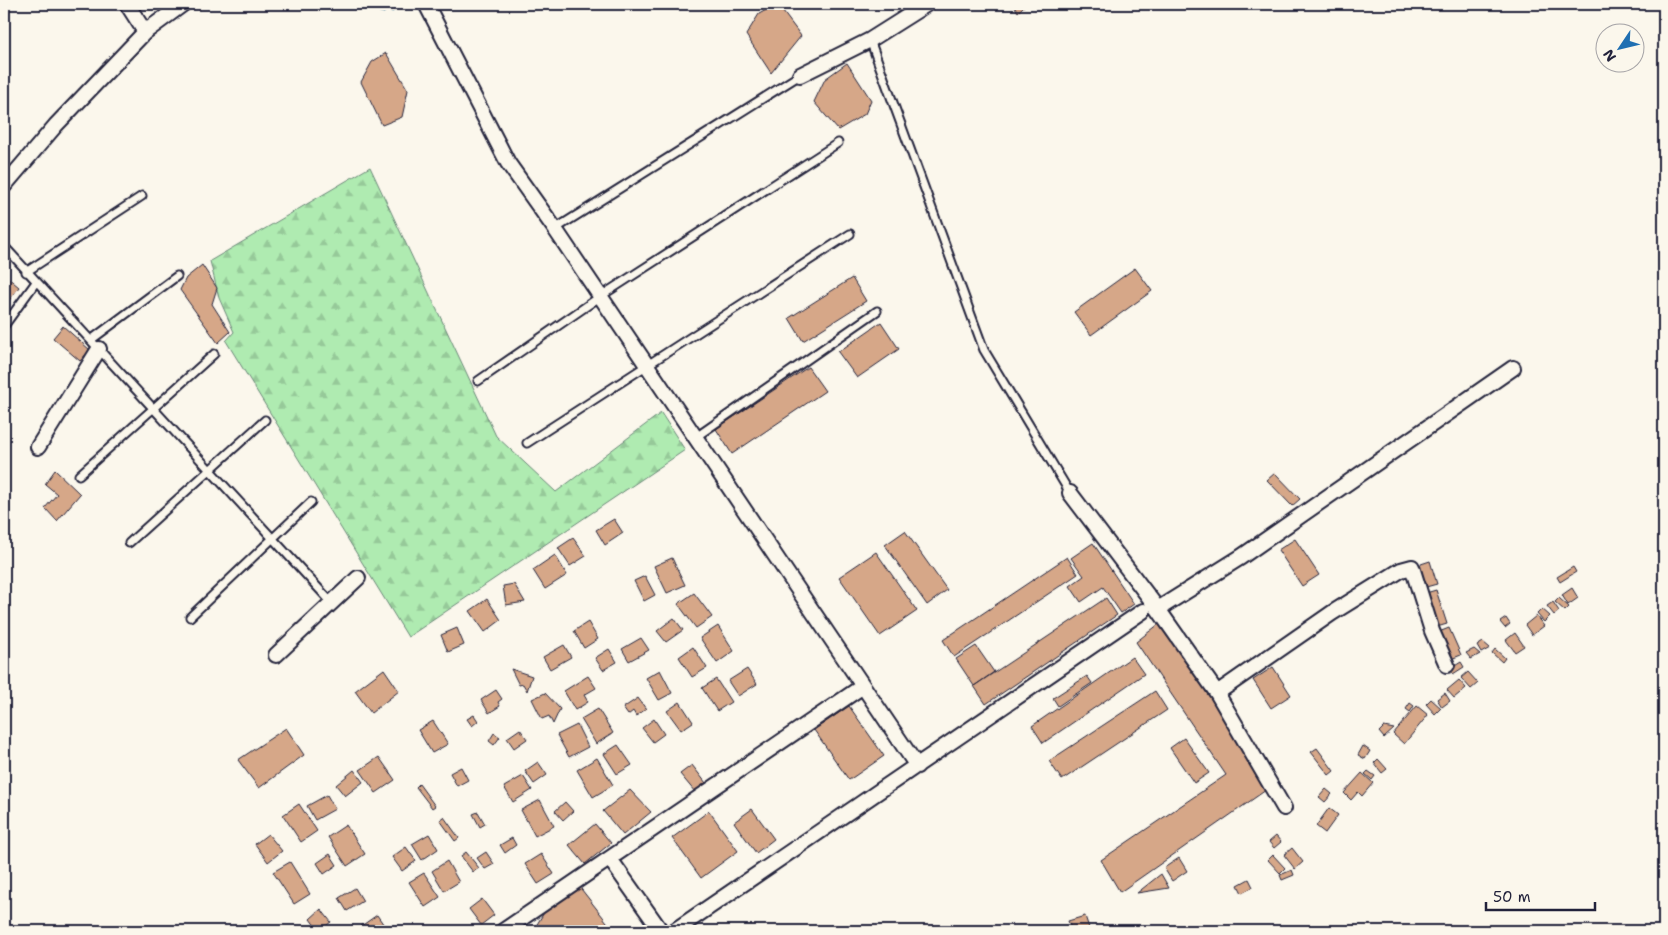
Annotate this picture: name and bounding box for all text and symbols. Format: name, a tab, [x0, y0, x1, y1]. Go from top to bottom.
north arrow	[1596, 22, 1646, 72]
text: N	[1599, 46, 1620, 65]
scale bar	[1486, 880, 1594, 912]
text: 50 m	[1493, 887, 1531, 907]

